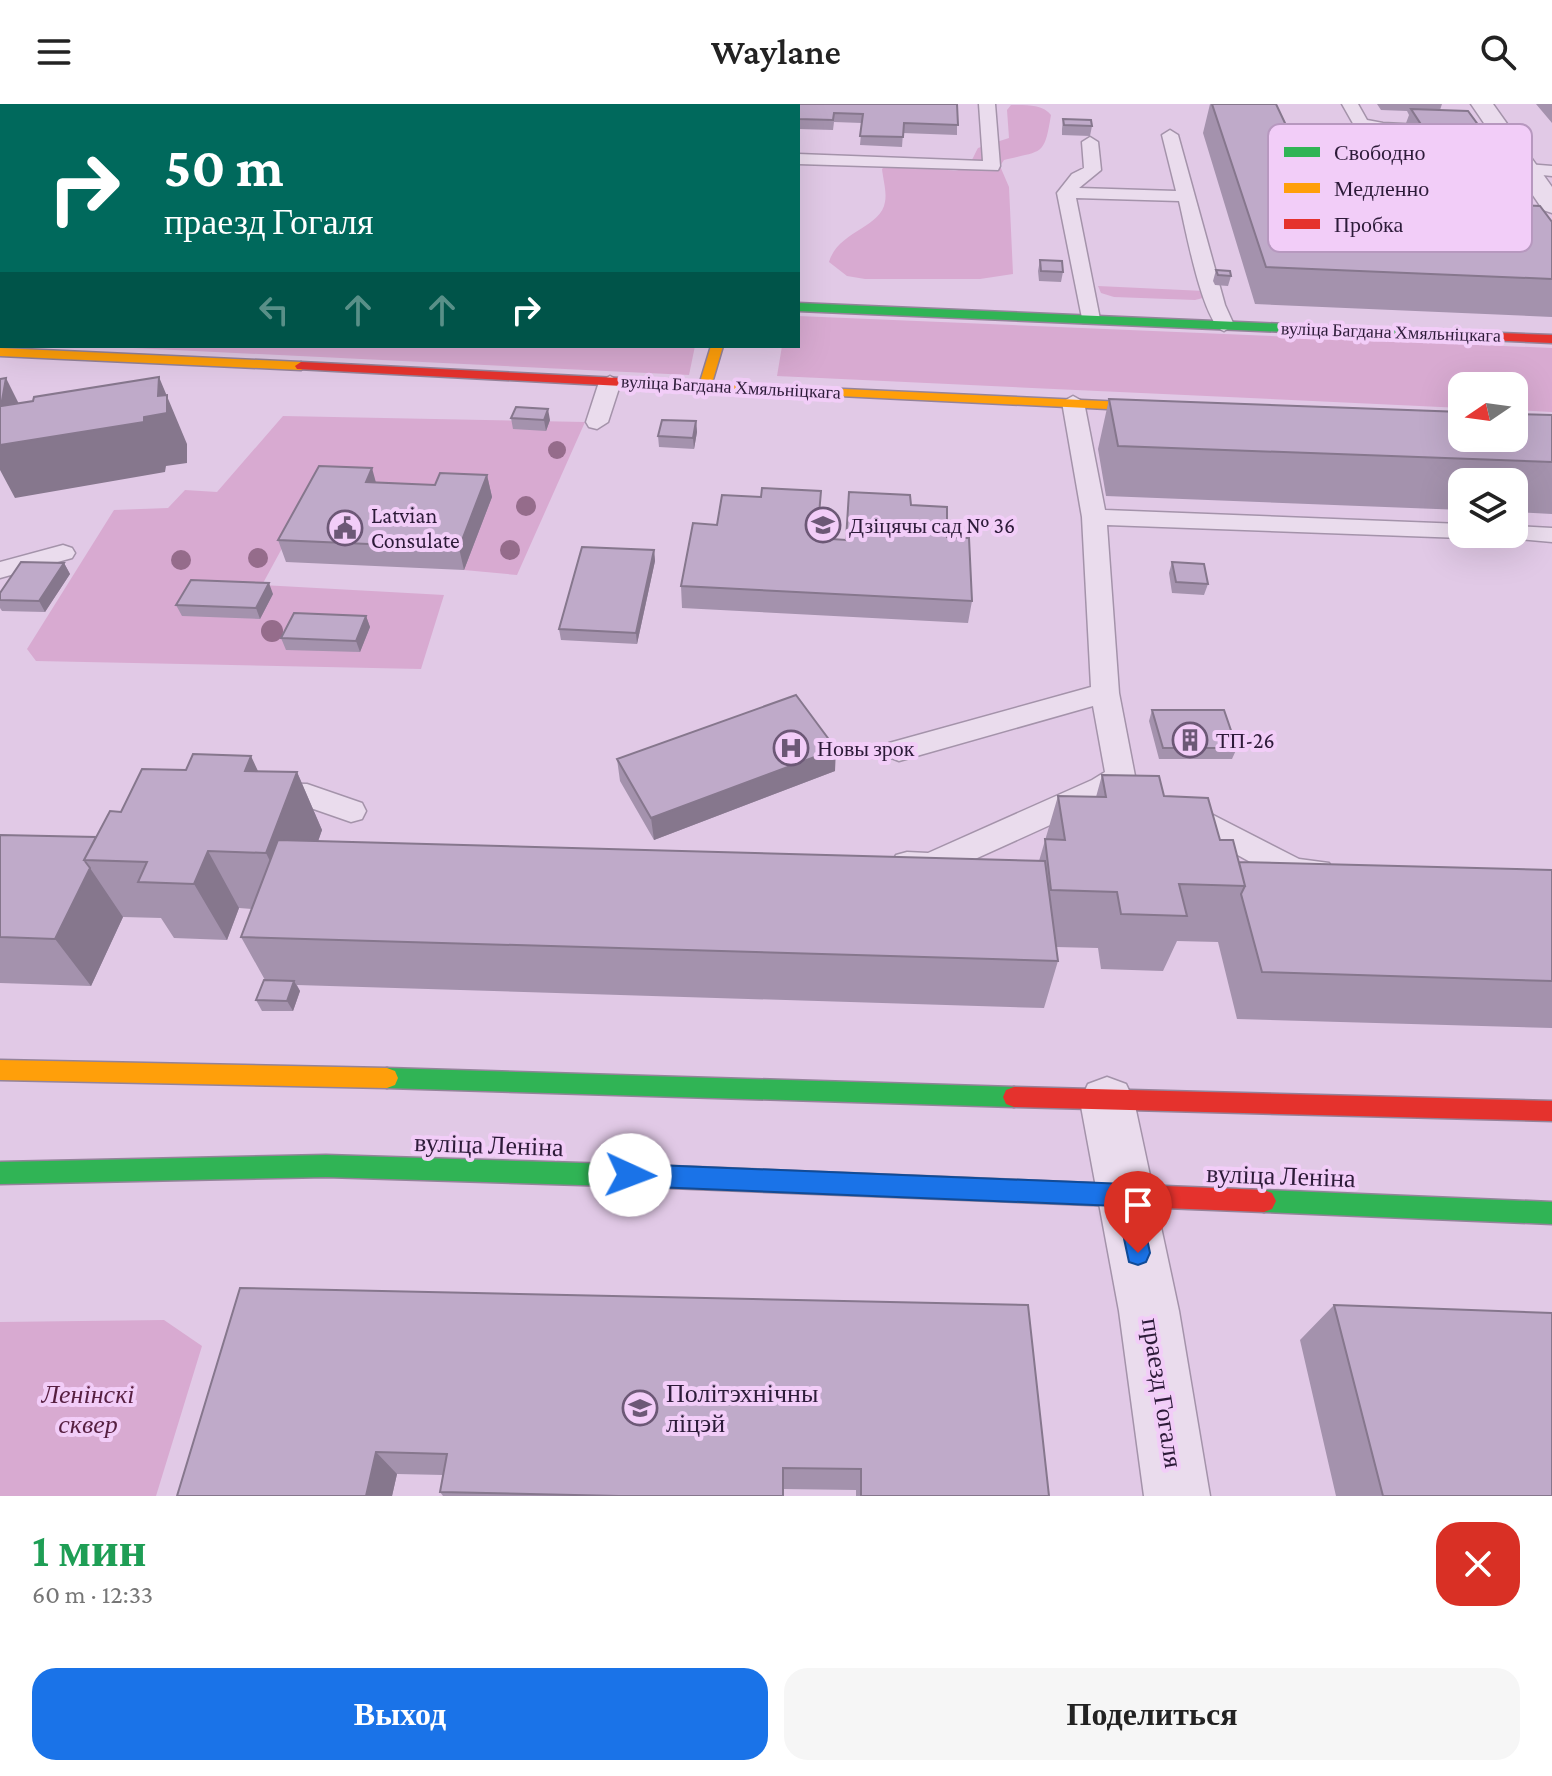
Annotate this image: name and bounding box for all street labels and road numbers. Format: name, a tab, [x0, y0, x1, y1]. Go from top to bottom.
street label: вуліца Багдана Хмяльніцкага	[1281, 318, 1501, 346]
street label: вуліца Багдана Хмяльніцкага	[621, 371, 841, 403]
street label: вуліца Леніна	[414, 1128, 565, 1162]
street label: вуліца Леніна	[1206, 1159, 1357, 1193]
street label: праезд Гогаля	[1136, 1316, 1188, 1470]

